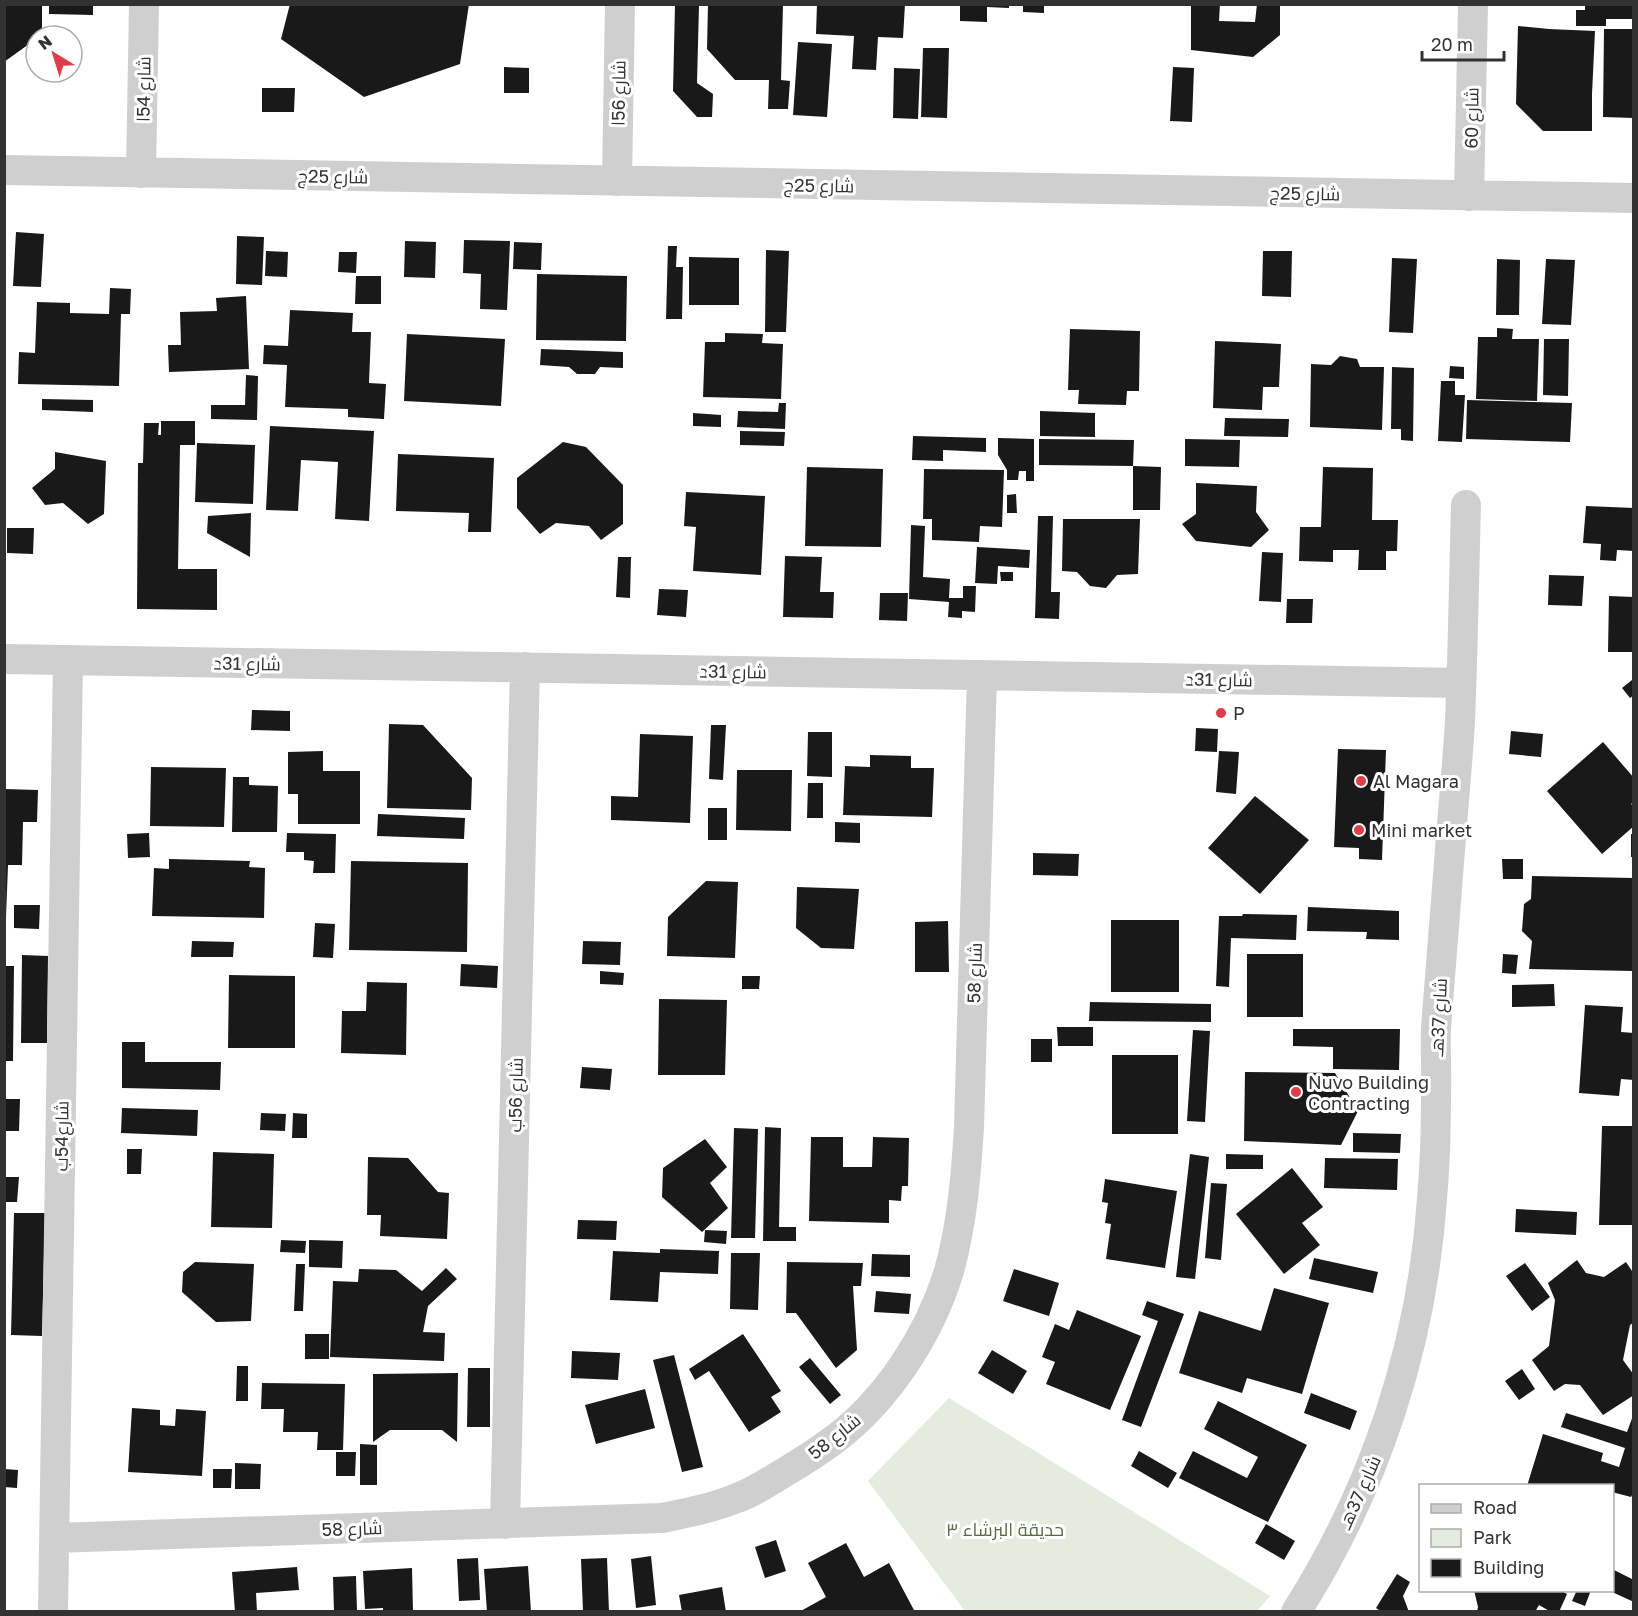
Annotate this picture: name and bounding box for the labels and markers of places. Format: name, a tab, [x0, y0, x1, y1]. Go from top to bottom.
place label: P	[1233, 702, 1245, 724]
marker: P	[1214, 706, 1228, 720]
place label: Al Magara	[1373, 770, 1459, 792]
marker: Al Magara	[1354, 774, 1368, 788]
place label: Mini market	[1371, 819, 1472, 841]
marker: Mini market	[1352, 823, 1366, 837]
place label: Nuvo Building Contracting	[1308, 1071, 1429, 1114]
marker: Nuvo Building Contracting	[1289, 1085, 1303, 1099]

